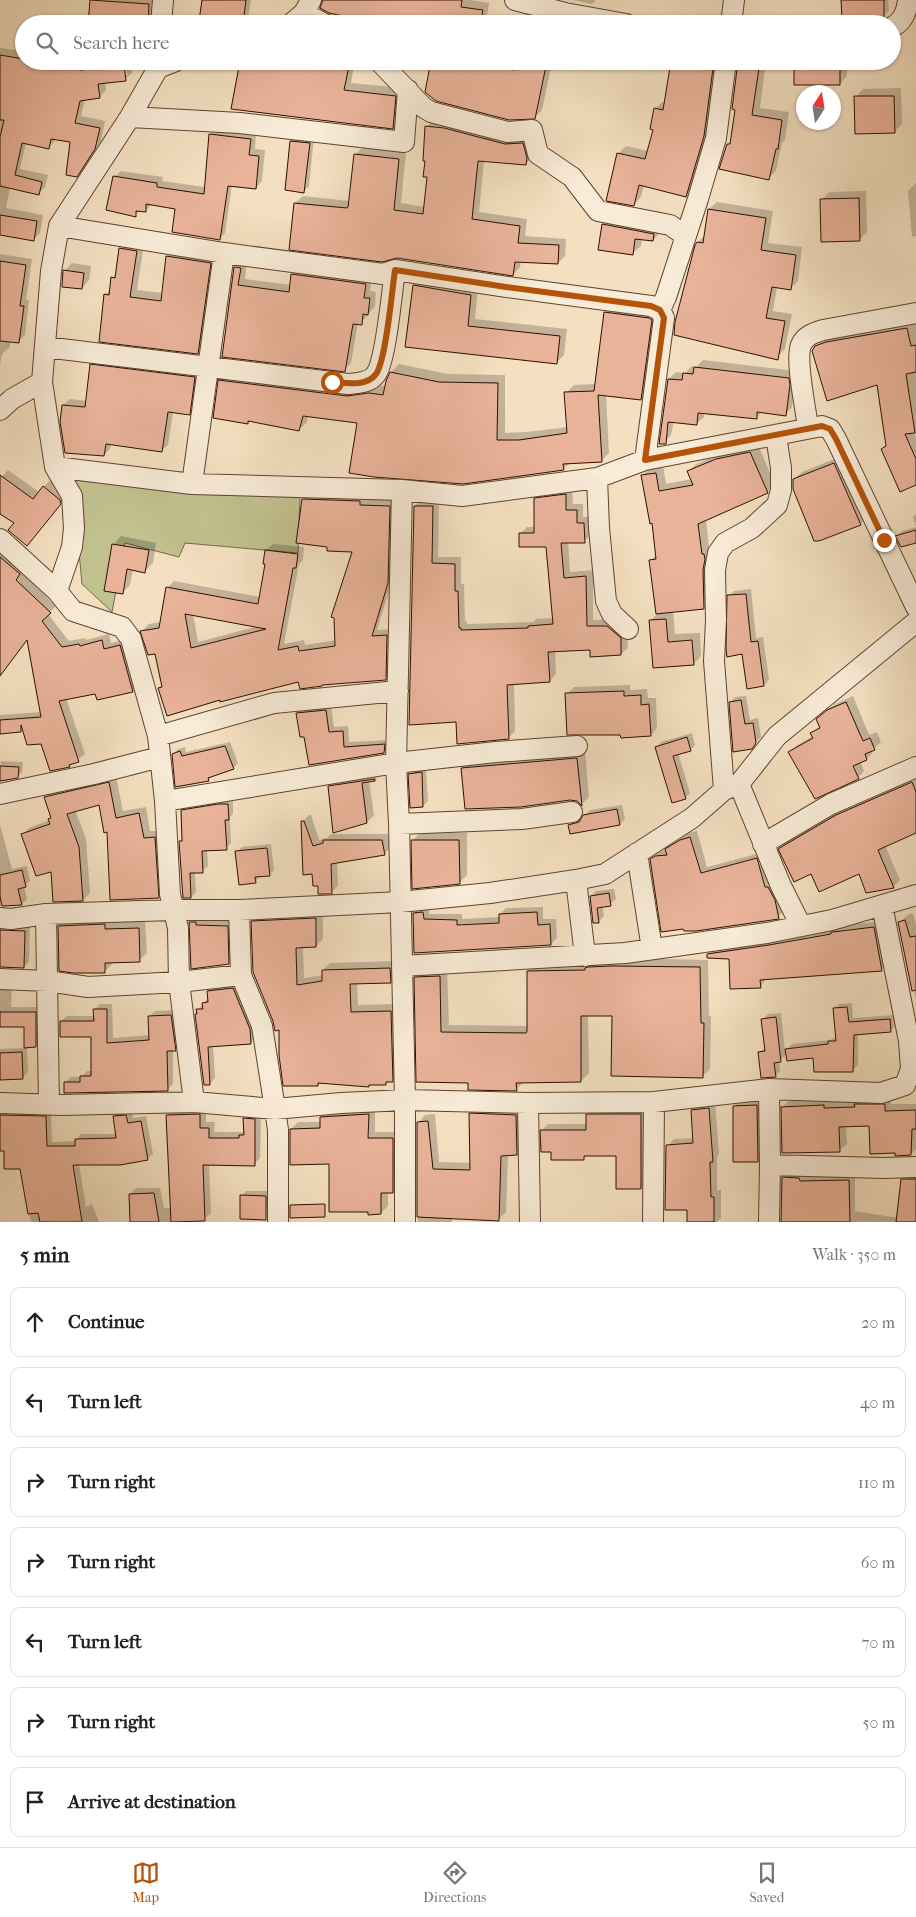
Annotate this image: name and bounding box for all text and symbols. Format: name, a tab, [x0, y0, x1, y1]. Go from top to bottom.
search box	[15, 15, 901, 70]
icon: search	[33, 29, 61, 57]
text: Search here	[73, 32, 169, 54]
north arrow	[796, 85, 841, 130]
route start	[321, 371, 344, 394]
route end	[873, 529, 896, 552]
text: 5 min	[20, 1243, 69, 1267]
text: Walk · 350 m	[812, 1245, 896, 1264]
icon: ahead	[21, 1308, 49, 1336]
text: Continue	[68, 1311, 144, 1333]
text: 20 m	[861, 1313, 895, 1332]
icon: left	[21, 1388, 49, 1416]
text: Turn left	[68, 1391, 142, 1413]
text: 40 m	[860, 1393, 895, 1412]
icon: right	[21, 1468, 49, 1496]
text: Turn right	[68, 1471, 155, 1493]
text: 110 m	[858, 1473, 895, 1492]
icon: right	[21, 1548, 49, 1576]
text: Turn right	[68, 1551, 155, 1573]
text: 60 m	[861, 1553, 895, 1572]
icon: left	[21, 1628, 49, 1656]
text: Turn left	[68, 1631, 142, 1653]
text: 70 m	[862, 1633, 895, 1652]
icon: right	[21, 1708, 49, 1736]
text: Turn right	[68, 1711, 155, 1733]
text: 50 m	[863, 1713, 895, 1732]
icon: arrive	[21, 1788, 49, 1816]
text: Arrive at destination	[68, 1791, 236, 1813]
tab: Map	[132, 1859, 160, 1906]
tab: Directions	[423, 1859, 486, 1906]
tab: Saved	[750, 1859, 784, 1906]

